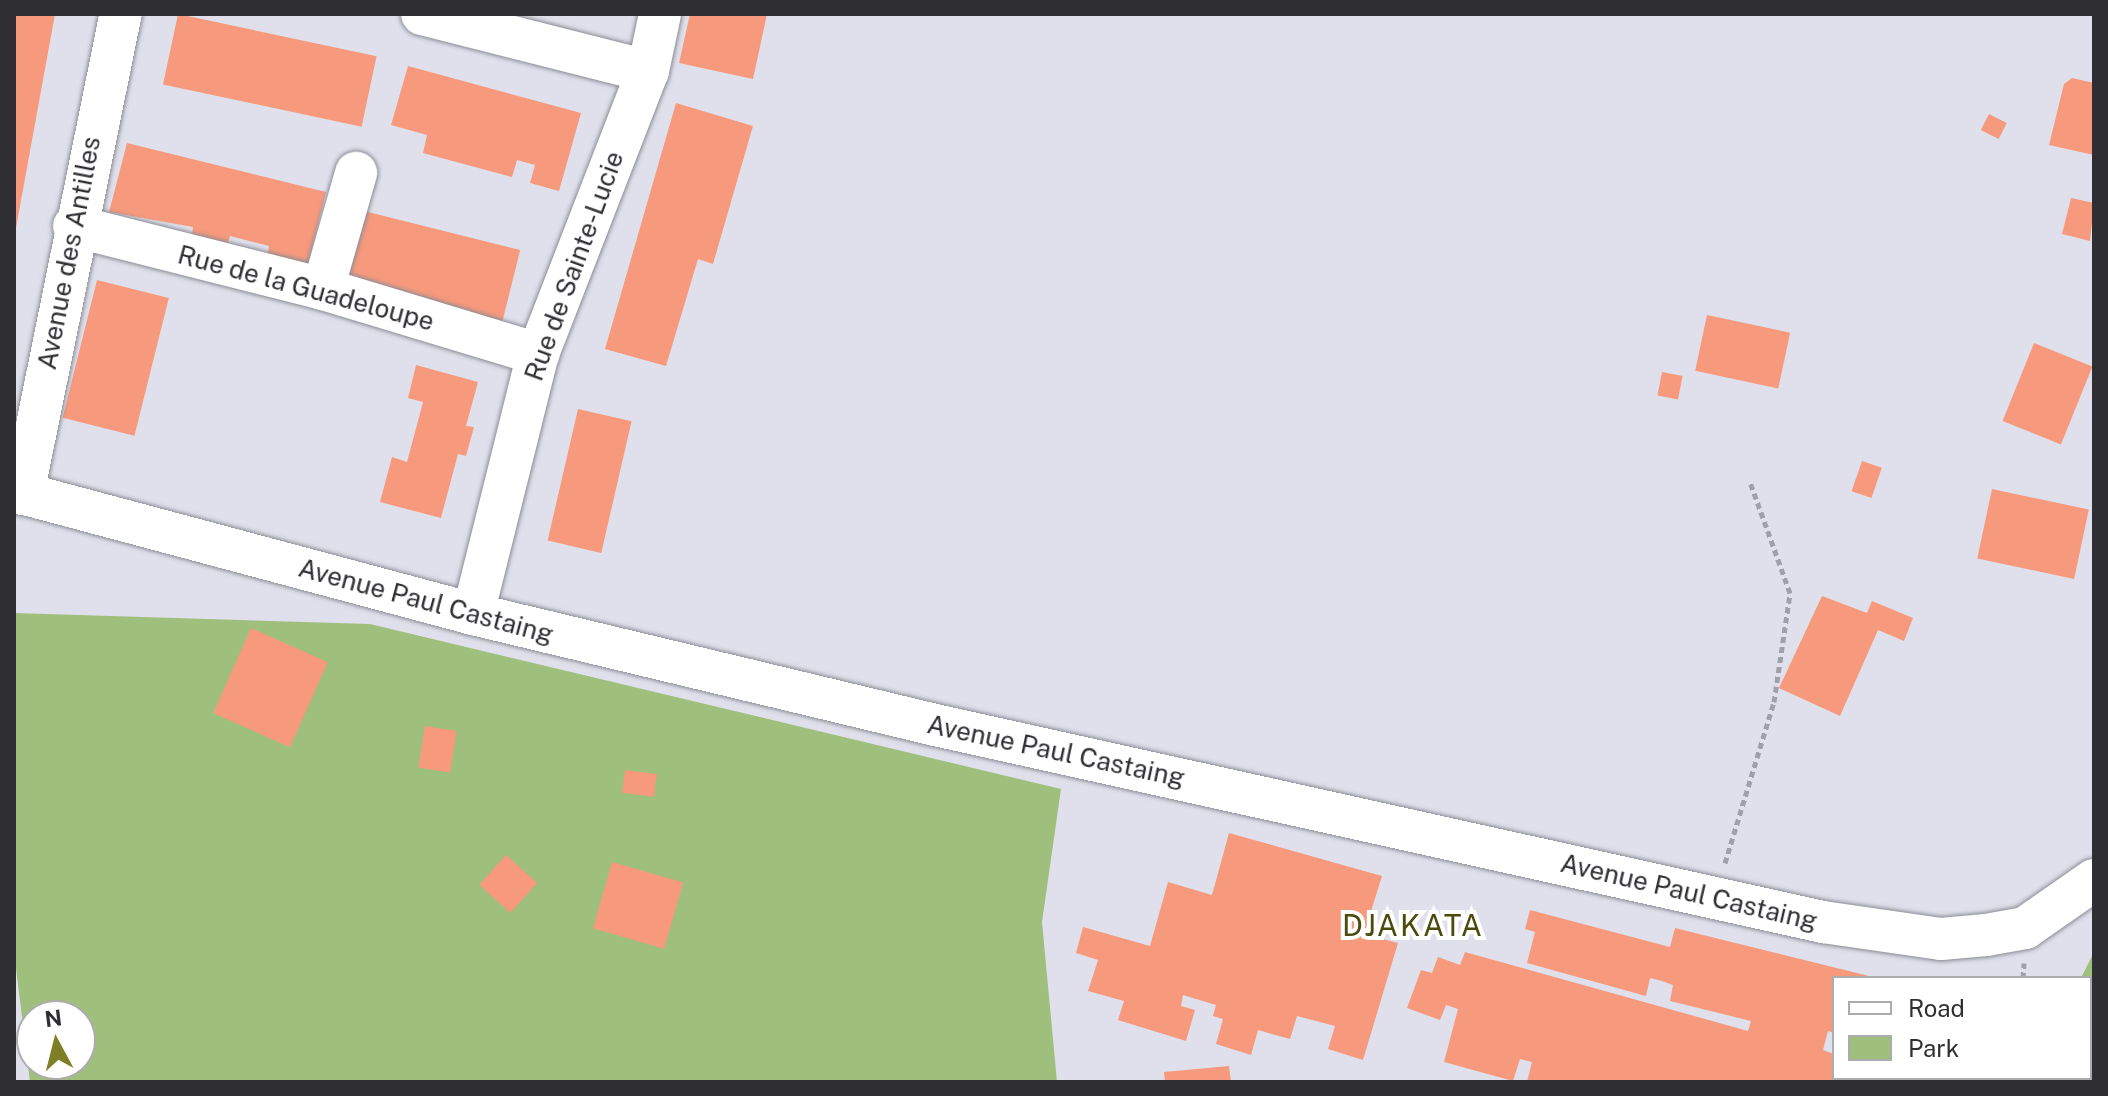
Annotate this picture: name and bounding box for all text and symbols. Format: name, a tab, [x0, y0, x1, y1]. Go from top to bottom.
street label: Avenue des Antilles	[31, 134, 107, 372]
street label: Rue de Sainte-Lucie	[518, 147, 630, 385]
street label: Rue de la Guadeloupe	[174, 239, 438, 337]
street label: Avenue Paul Castaing	[295, 552, 557, 650]
street label: Avenue Paul Castaing	[924, 708, 1188, 794]
street label: Avenue Paul Castaing	[1557, 847, 1821, 937]
district label: DJAKATA	[1342, 907, 1484, 943]
legend	[1832, 976, 2092, 1080]
text: Road	[1908, 994, 1965, 1022]
north arrow	[16, 1000, 96, 1080]
text: N	[43, 1004, 63, 1032]
text: Park	[1908, 1034, 1959, 1062]

